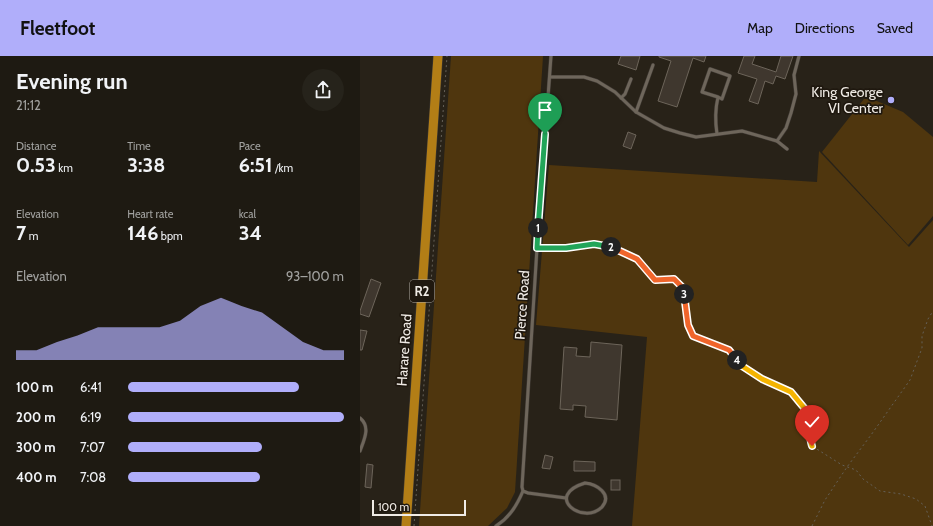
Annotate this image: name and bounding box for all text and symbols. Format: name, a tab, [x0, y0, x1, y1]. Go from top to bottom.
text: Fleetfoot	[20, 17, 95, 40]
text: Map	[747, 19, 773, 37]
text: Directions	[795, 19, 855, 37]
text: Saved	[877, 19, 913, 37]
text: Evening run	[16, 68, 128, 95]
button: share	[302, 69, 344, 111]
place label: King George VI Center	[811, 83, 884, 117]
pin	[528, 93, 562, 134]
marker: King George VI Center	[886, 95, 896, 105]
text: 21:12	[16, 97, 41, 113]
icon: arrive	[534, 99, 556, 121]
text: Distance	[16, 139, 57, 153]
text: Time	[127, 139, 151, 153]
text: Pace	[239, 139, 261, 153]
text: 0.53	[16, 153, 56, 177]
text: 3:38	[127, 153, 165, 177]
text: 6:51	[239, 153, 272, 177]
text: km	[56, 161, 73, 175]
text: /km	[272, 161, 293, 175]
text: Elevation	[16, 207, 59, 221]
text: Heart rate	[127, 207, 173, 221]
text: kcal	[239, 207, 256, 221]
pin: 1	[528, 218, 548, 238]
text: 7	[16, 221, 26, 245]
text: 146	[127, 221, 158, 245]
text: 34	[239, 221, 262, 245]
text: 1	[536, 221, 540, 235]
text: m	[26, 229, 38, 243]
text: bpm	[158, 229, 183, 243]
pin: 2	[601, 237, 621, 257]
text: 2	[608, 240, 614, 254]
text: Elevation	[16, 268, 67, 284]
text: 93–100 m	[286, 268, 344, 284]
street label: Pierce Road	[511, 270, 533, 340]
road number: R2	[410, 280, 434, 302]
pin: 3	[674, 284, 694, 304]
text: 3	[681, 287, 687, 301]
street label: Harare Road	[392, 313, 416, 387]
pin: 4	[727, 350, 747, 370]
text: 4	[734, 353, 740, 367]
text: 100 m	[16, 379, 53, 395]
text: 6:41	[80, 379, 102, 395]
pin	[795, 405, 829, 446]
text: 200 m	[16, 409, 55, 425]
text: 6:19	[80, 409, 102, 425]
icon: check	[801, 411, 823, 433]
text: 300 m	[16, 439, 56, 455]
text: 7:07	[80, 439, 105, 455]
text: 400 m	[16, 469, 57, 485]
text: 7:08	[80, 469, 106, 485]
scale bar	[372, 498, 466, 517]
text: 100 m	[378, 500, 409, 514]

